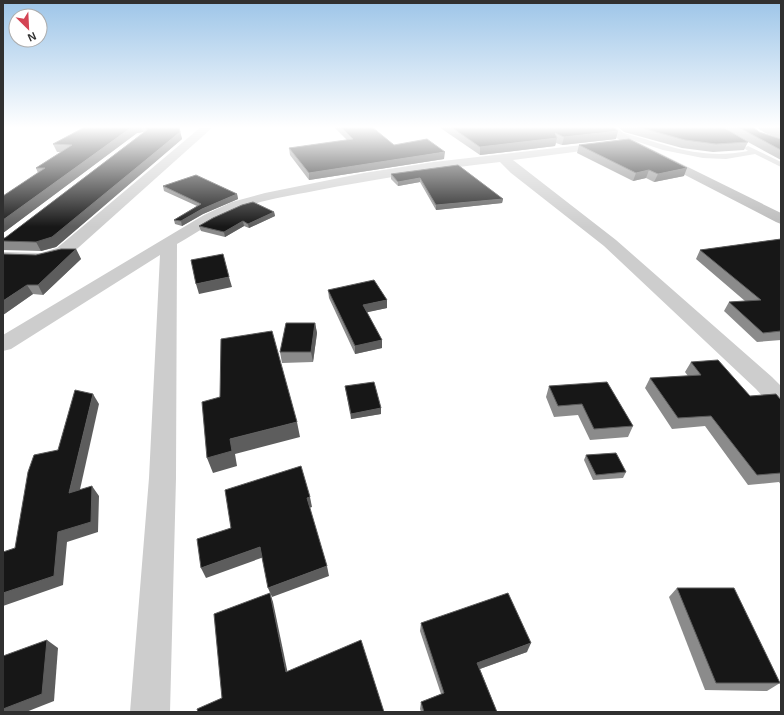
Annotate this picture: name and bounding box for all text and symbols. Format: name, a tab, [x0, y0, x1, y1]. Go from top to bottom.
north arrow	[8, 8, 48, 48]
text: N	[26, 30, 38, 44]

